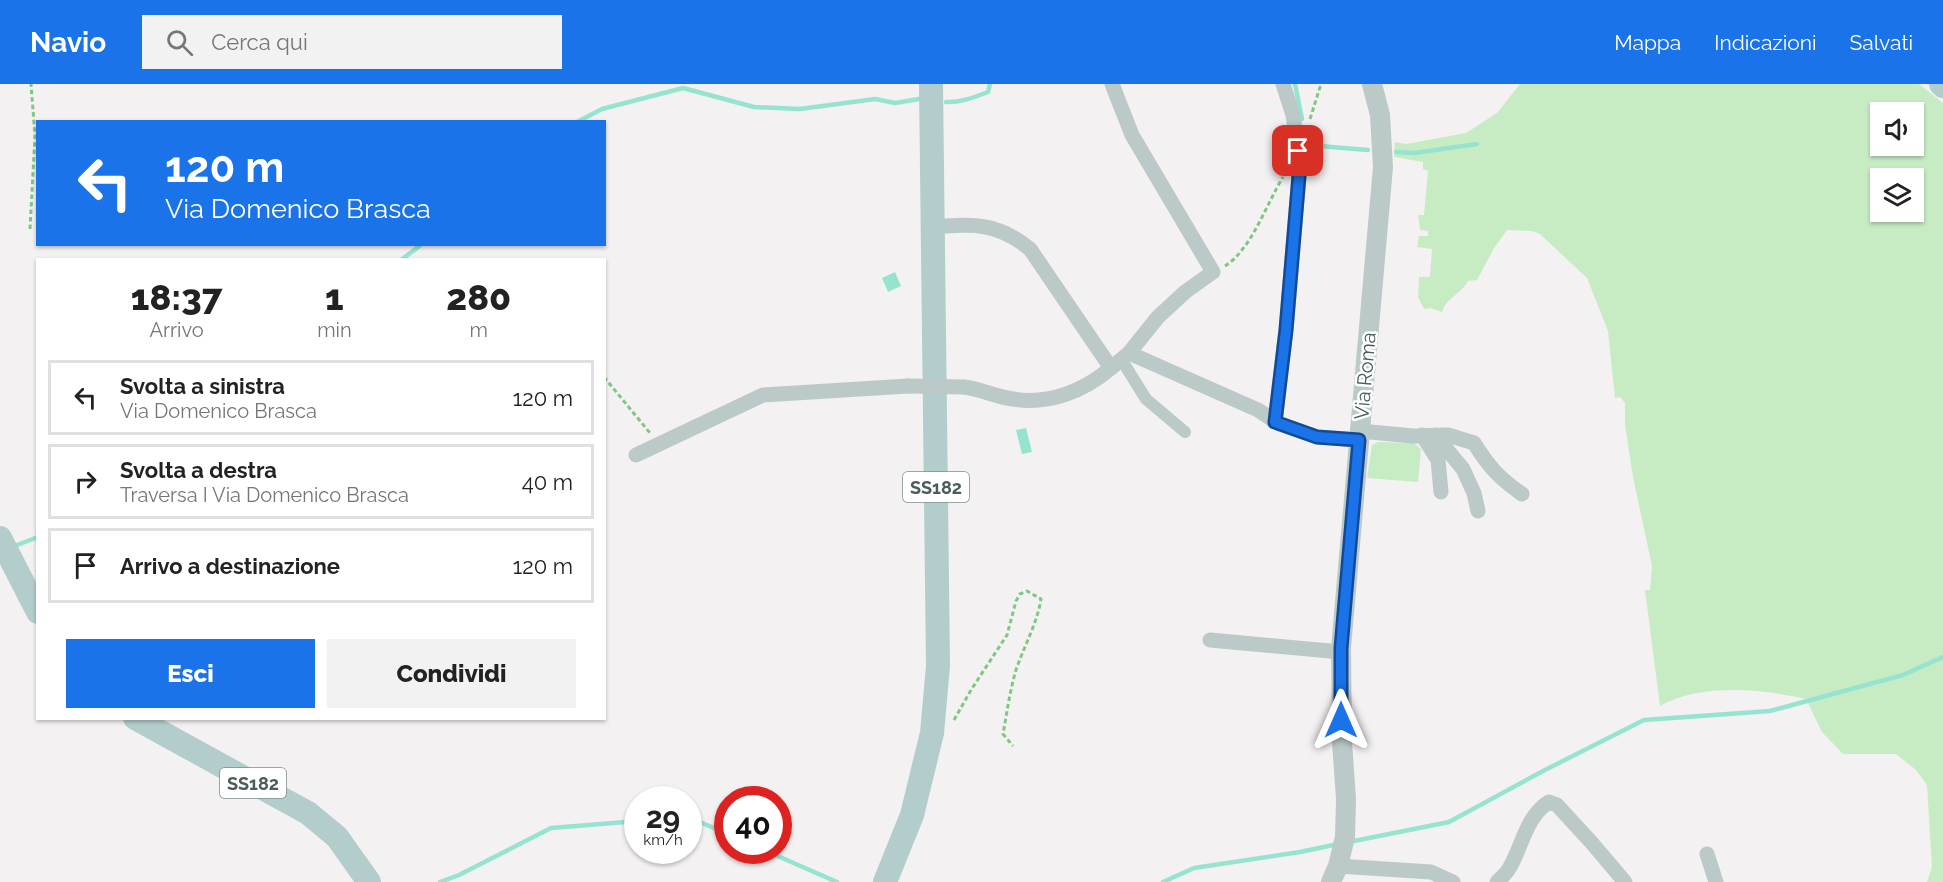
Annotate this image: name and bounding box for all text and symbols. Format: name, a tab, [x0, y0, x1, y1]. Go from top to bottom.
search box	[142, 15, 562, 69]
text: Navio	[30, 26, 106, 59]
icon: search	[163, 26, 196, 59]
text: Cerca qui	[211, 29, 308, 55]
text: Mappa	[1614, 30, 1681, 55]
text: Indicazioni	[1714, 30, 1817, 55]
text: Salvati	[1850, 30, 1913, 55]
map controls	[1870, 102, 1924, 222]
button: sound	[1870, 102, 1924, 156]
pin	[1272, 125, 1323, 176]
icon: arrive	[1281, 134, 1314, 167]
text: 120 m	[165, 143, 284, 192]
icon: left	[66, 144, 144, 222]
button: layers	[1870, 168, 1924, 222]
text: Via Domenico Brasca	[165, 193, 431, 224]
text: 18:37	[131, 276, 222, 318]
text: 1	[325, 276, 344, 318]
text: 280	[446, 276, 511, 318]
text: Arrivo	[150, 318, 204, 342]
text: min	[317, 318, 352, 342]
text: m	[470, 318, 488, 342]
street label: Via Roma	[1349, 331, 1381, 421]
text: Svolta a sinistra	[120, 373, 285, 399]
icon: left	[69, 381, 102, 414]
text: 120 m	[513, 385, 573, 411]
text: Via Domenico Brasca	[120, 399, 317, 423]
text: Svolta a destra	[120, 457, 277, 483]
icon: right	[69, 465, 102, 498]
text: 40 m	[522, 469, 573, 495]
road number: SS182	[903, 472, 969, 502]
text: Traversa I Via Domenico Brasca	[120, 483, 409, 507]
icon: arrive	[69, 549, 102, 582]
text: Arrivo a destinazione	[120, 553, 340, 579]
text: 120 m	[513, 553, 573, 579]
button: Esci	[66, 639, 315, 708]
button: Condividi	[327, 639, 576, 708]
position arrow	[1309, 688, 1373, 752]
road number: SS182	[220, 768, 286, 798]
speed limit sign: 40	[714, 786, 792, 864]
text: 29	[646, 800, 680, 835]
text: km/h	[643, 831, 683, 849]

